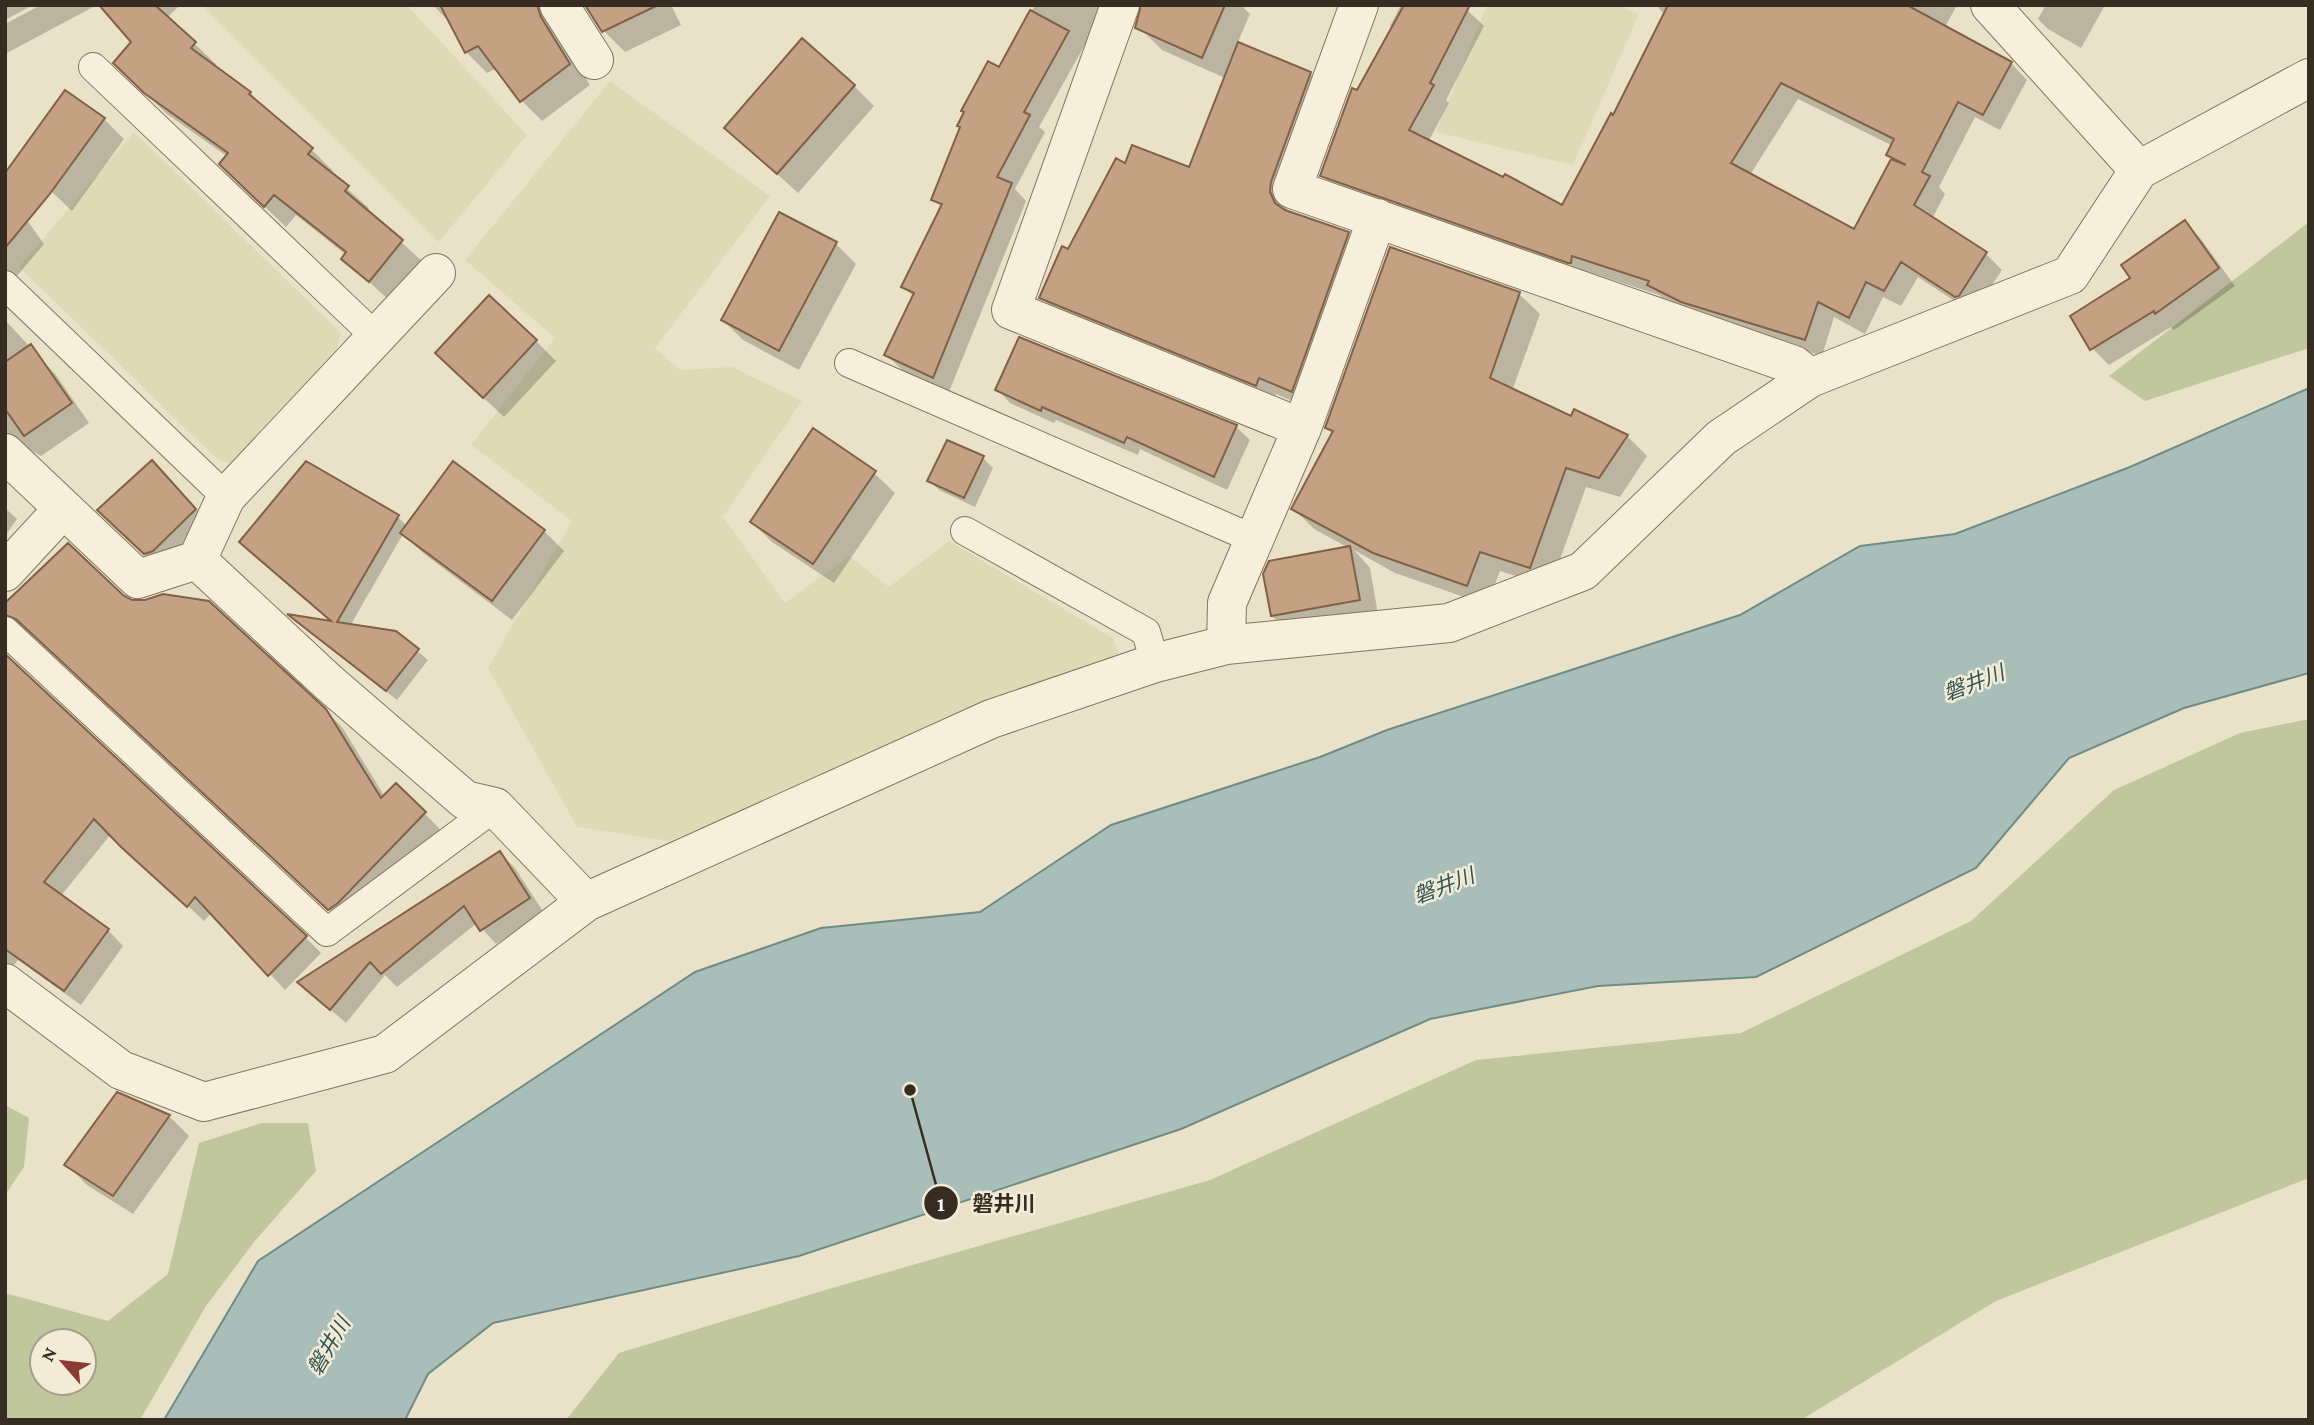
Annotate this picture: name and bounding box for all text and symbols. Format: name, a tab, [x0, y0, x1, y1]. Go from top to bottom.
water label: 磐井川	[1940, 660, 2010, 705]
water label: 磐井川	[1410, 863, 1480, 908]
callout: 磐井川	[924, 1182, 1050, 1224]
text: 1	[937, 1192, 945, 1216]
text: 磐井川	[973, 1192, 1036, 1216]
water label: 磐井川	[303, 1311, 356, 1379]
north arrow	[28, 1327, 98, 1397]
text: N	[36, 1344, 61, 1365]

